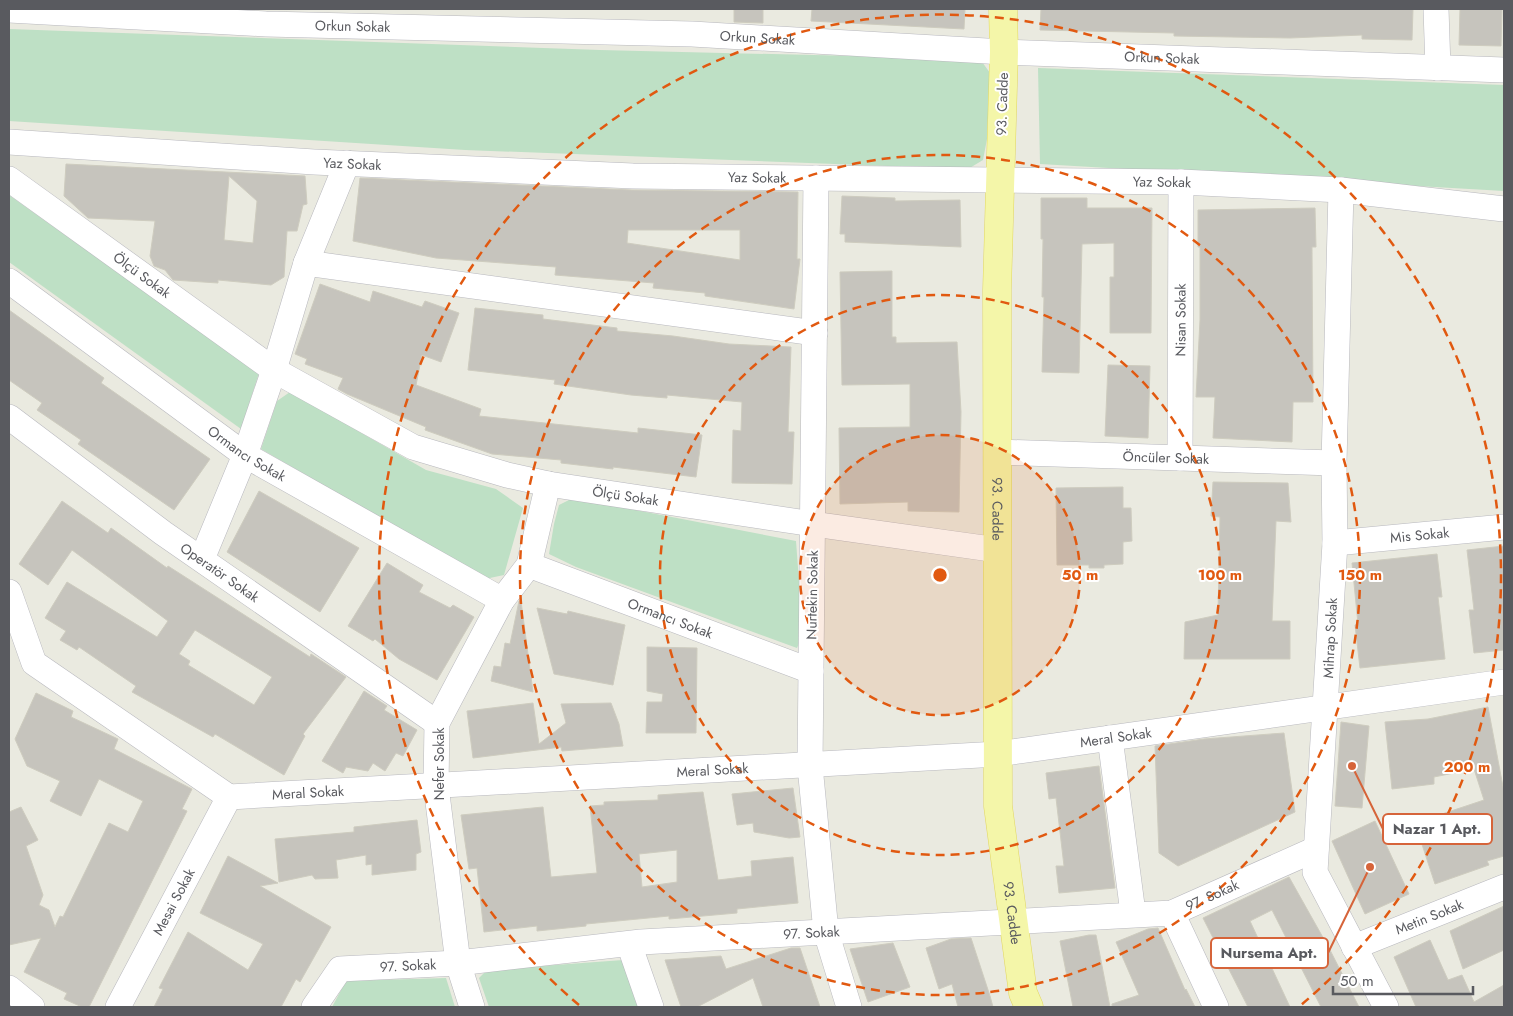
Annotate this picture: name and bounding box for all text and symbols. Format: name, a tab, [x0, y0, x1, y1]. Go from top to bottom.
street label: Orkun Sokak	[315, 15, 391, 37]
street label: Orkun Sokak	[719, 26, 796, 50]
street label: Orkun Sokak	[1124, 46, 1201, 69]
street label: 93. Cadde	[991, 72, 1013, 136]
street label: Yaz Sokak	[323, 152, 383, 175]
street label: Yaz Sokak	[728, 167, 787, 188]
street label: Yaz Sokak	[1133, 171, 1192, 193]
street label: Ölçü Sokak	[109, 247, 176, 303]
street label: Nisan Sokak	[1170, 283, 1191, 356]
street label: Ormancı Sokak	[204, 421, 290, 487]
street label: Öncüler Sokak	[1122, 446, 1210, 469]
street label: 93. Cadde	[987, 477, 1007, 541]
street label: Ölçü Sokak	[591, 481, 661, 511]
street label: Mis Sokak	[1389, 522, 1451, 548]
street label: Operatör Sokak	[176, 538, 264, 607]
street label: Nurtekin Sokak	[801, 549, 823, 640]
text: 50 m	[1062, 564, 1098, 586]
text: 100 m	[1198, 564, 1242, 586]
text: 150 m	[1338, 564, 1382, 586]
centre of rings	[931, 566, 949, 584]
street label: Ormancı Sokak	[625, 593, 717, 644]
street label: Mihrap Sokak	[1318, 596, 1342, 679]
street label: Meral Sokak	[1079, 722, 1154, 752]
street label: Nefer Sokak	[429, 727, 449, 800]
text: 200 m	[1444, 756, 1490, 778]
street label: Meral Sokak	[676, 758, 750, 782]
street label: Meral Sokak	[272, 781, 345, 805]
callout: Nazar 1 Apt.	[1383, 814, 1492, 844]
text: Nazar 1 Apt.	[1393, 818, 1481, 840]
street label: Mesai Sokak	[148, 864, 200, 939]
street label: 97. Sokak	[1182, 874, 1243, 916]
street label: 93. Cadde	[998, 880, 1026, 946]
street label: Metin Sokak	[1392, 894, 1467, 939]
street label: 97. Sokak	[783, 921, 841, 944]
callout: Nursema Apt.	[1211, 938, 1328, 968]
text: Nursema Apt.	[1221, 942, 1317, 964]
street label: 97. Sokak	[379, 954, 437, 977]
scale bar	[1333, 964, 1473, 996]
text: 50 m	[1340, 970, 1374, 992]

